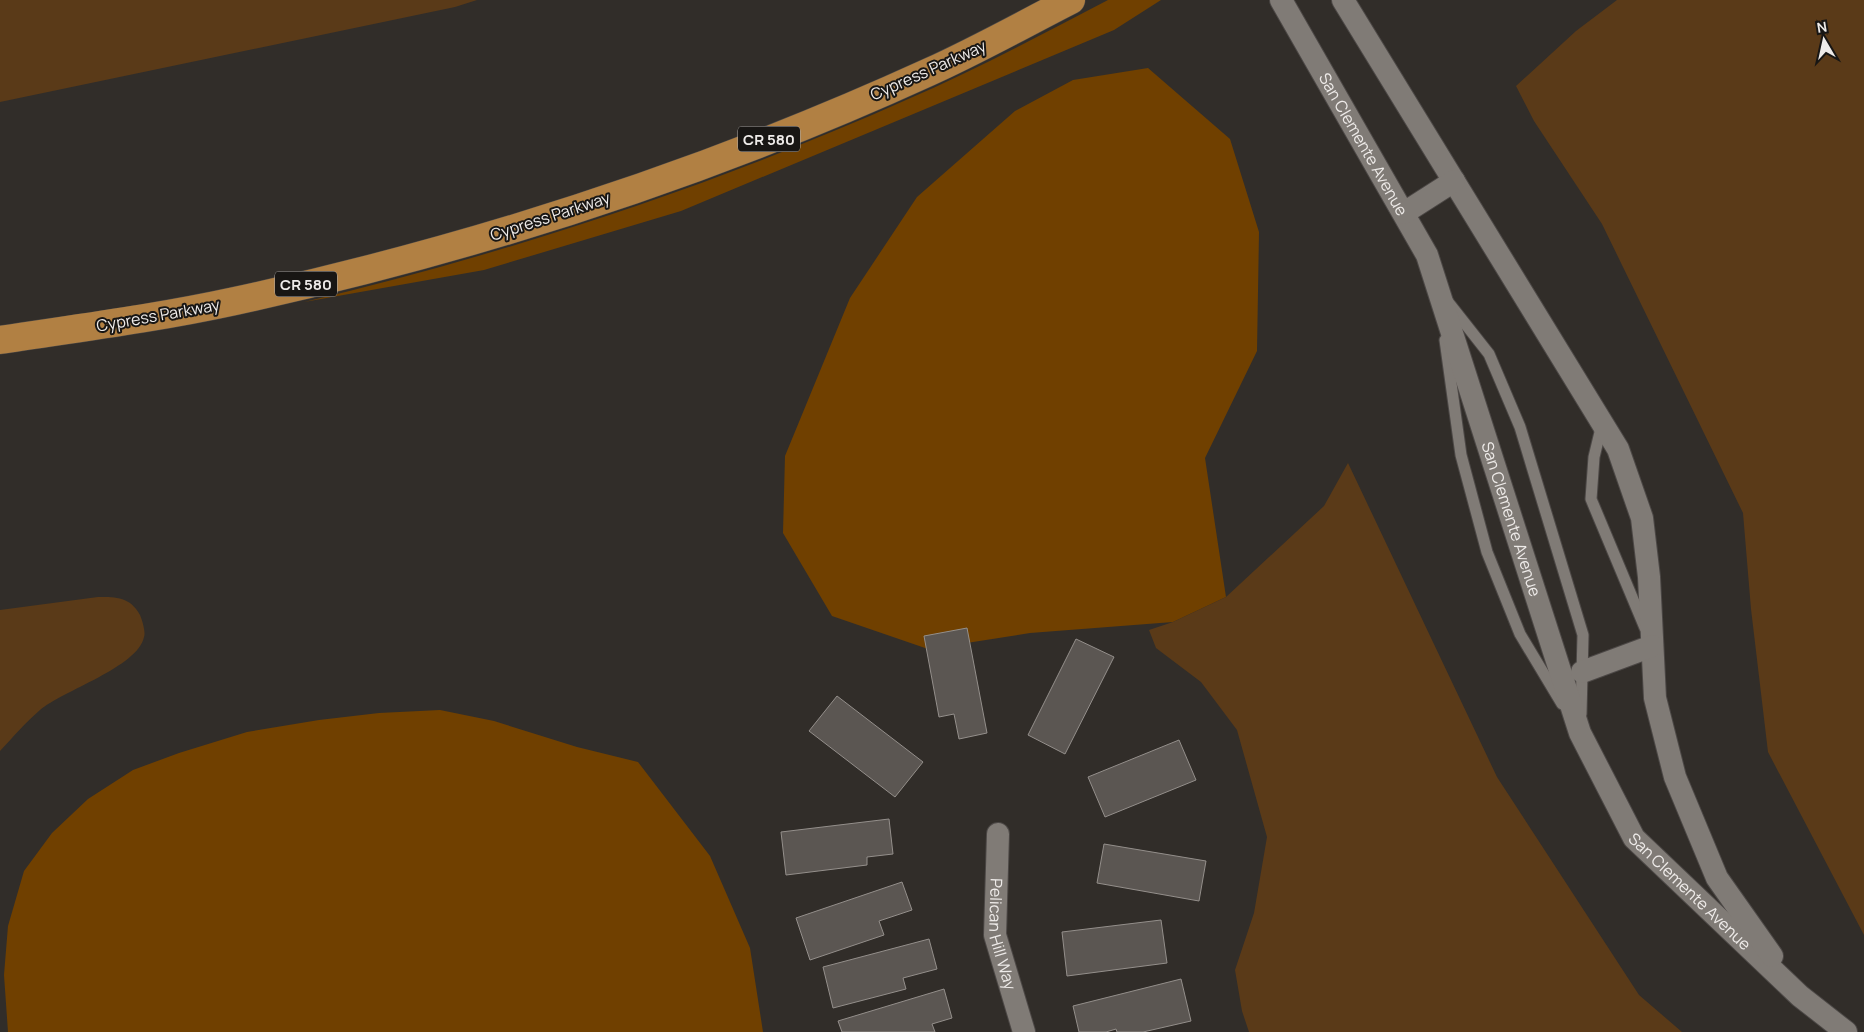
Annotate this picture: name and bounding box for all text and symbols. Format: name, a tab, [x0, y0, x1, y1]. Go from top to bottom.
north arrow	[1799, 15, 1849, 65]
text: N	[1815, 16, 1828, 37]
street label: Cypress Parkway	[866, 34, 990, 105]
street label: San Clemente Avenue	[1314, 69, 1413, 220]
road number: CR 580	[738, 126, 800, 152]
street label: Cypress Parkway	[487, 186, 613, 246]
road number: CR 580	[275, 272, 337, 296]
street label: Cypress Parkway	[95, 293, 222, 337]
street label: San Clemente Avenue	[1476, 439, 1547, 599]
street label: San Clemente Avenue	[1624, 828, 1756, 955]
street label: Pelican Hill Way	[984, 878, 1022, 993]

